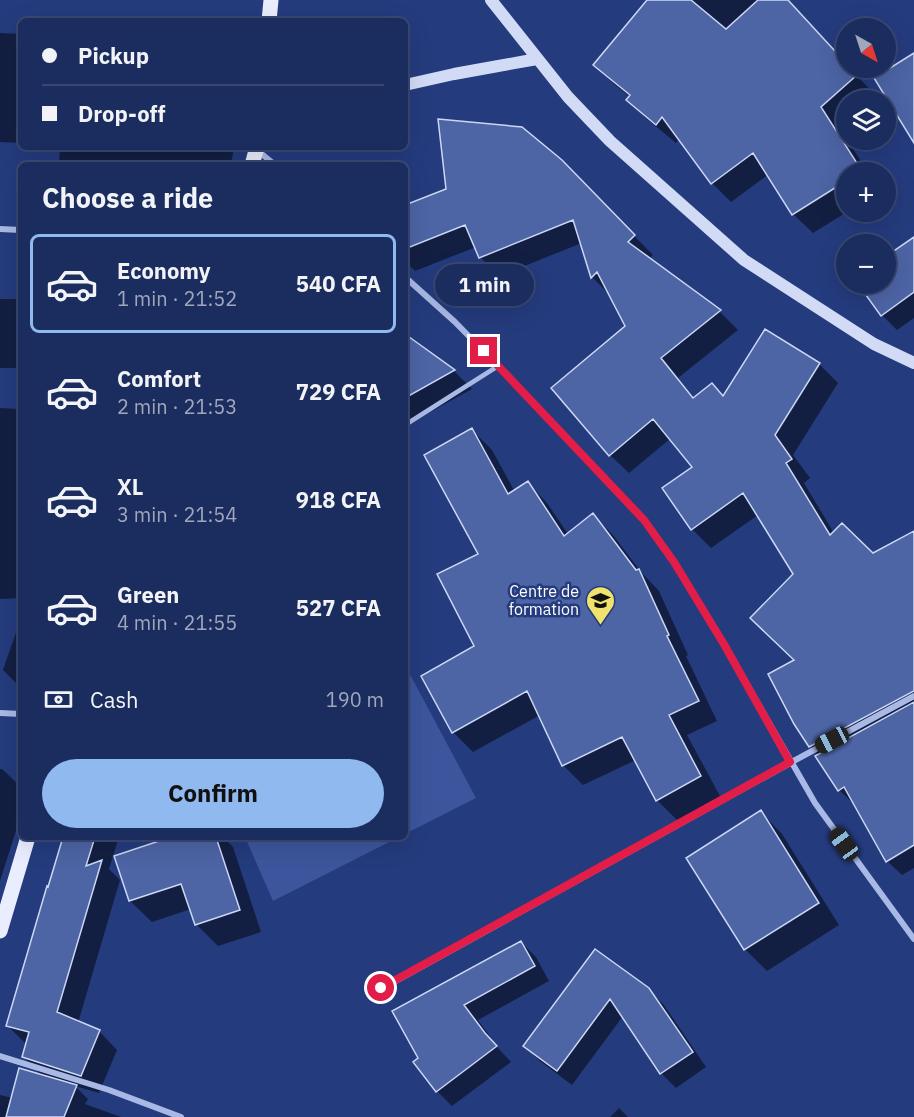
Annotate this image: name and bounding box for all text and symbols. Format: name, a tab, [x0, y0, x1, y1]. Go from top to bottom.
north arrow	[836, 18, 896, 78]
map controls	[836, 18, 896, 294]
text: Pickup	[78, 41, 149, 70]
button: layers	[836, 90, 896, 150]
text: Drop-off	[78, 99, 165, 128]
button: +	[836, 162, 896, 222]
text: Choose a ride	[42, 180, 213, 215]
button: −	[836, 234, 896, 294]
text: Economy	[117, 256, 211, 285]
icon: car	[45, 257, 99, 311]
callout: 1 min	[434, 264, 534, 306]
text: 540 CFA	[296, 269, 381, 298]
text: 1 min	[458, 271, 511, 298]
text: 1 min · 21:52	[117, 285, 237, 312]
route end	[470, 337, 497, 364]
text: Comfort	[117, 364, 201, 393]
icon: car	[45, 365, 99, 419]
text: 729 CFA	[296, 377, 381, 406]
text: 2 min · 21:53	[117, 393, 237, 420]
text: XL	[117, 472, 143, 501]
icon: car	[45, 473, 99, 527]
text: 918 CFA	[296, 485, 381, 514]
text: 3 min · 21:54	[117, 501, 237, 528]
text: Green	[117, 580, 179, 609]
icon: car	[45, 581, 99, 635]
place label: Centre de formation	[509, 581, 579, 619]
school or university icon: Centre de formation	[584, 584, 616, 626]
text: 527 CFA	[296, 593, 381, 622]
text: 4 min · 21:55	[117, 609, 237, 636]
icon: cash	[42, 683, 75, 716]
text: Cash	[90, 685, 139, 714]
text: 190 m	[326, 686, 384, 713]
car	[812, 724, 852, 756]
button: Confirm	[42, 759, 384, 828]
car	[826, 824, 862, 864]
route start	[367, 974, 394, 1001]

